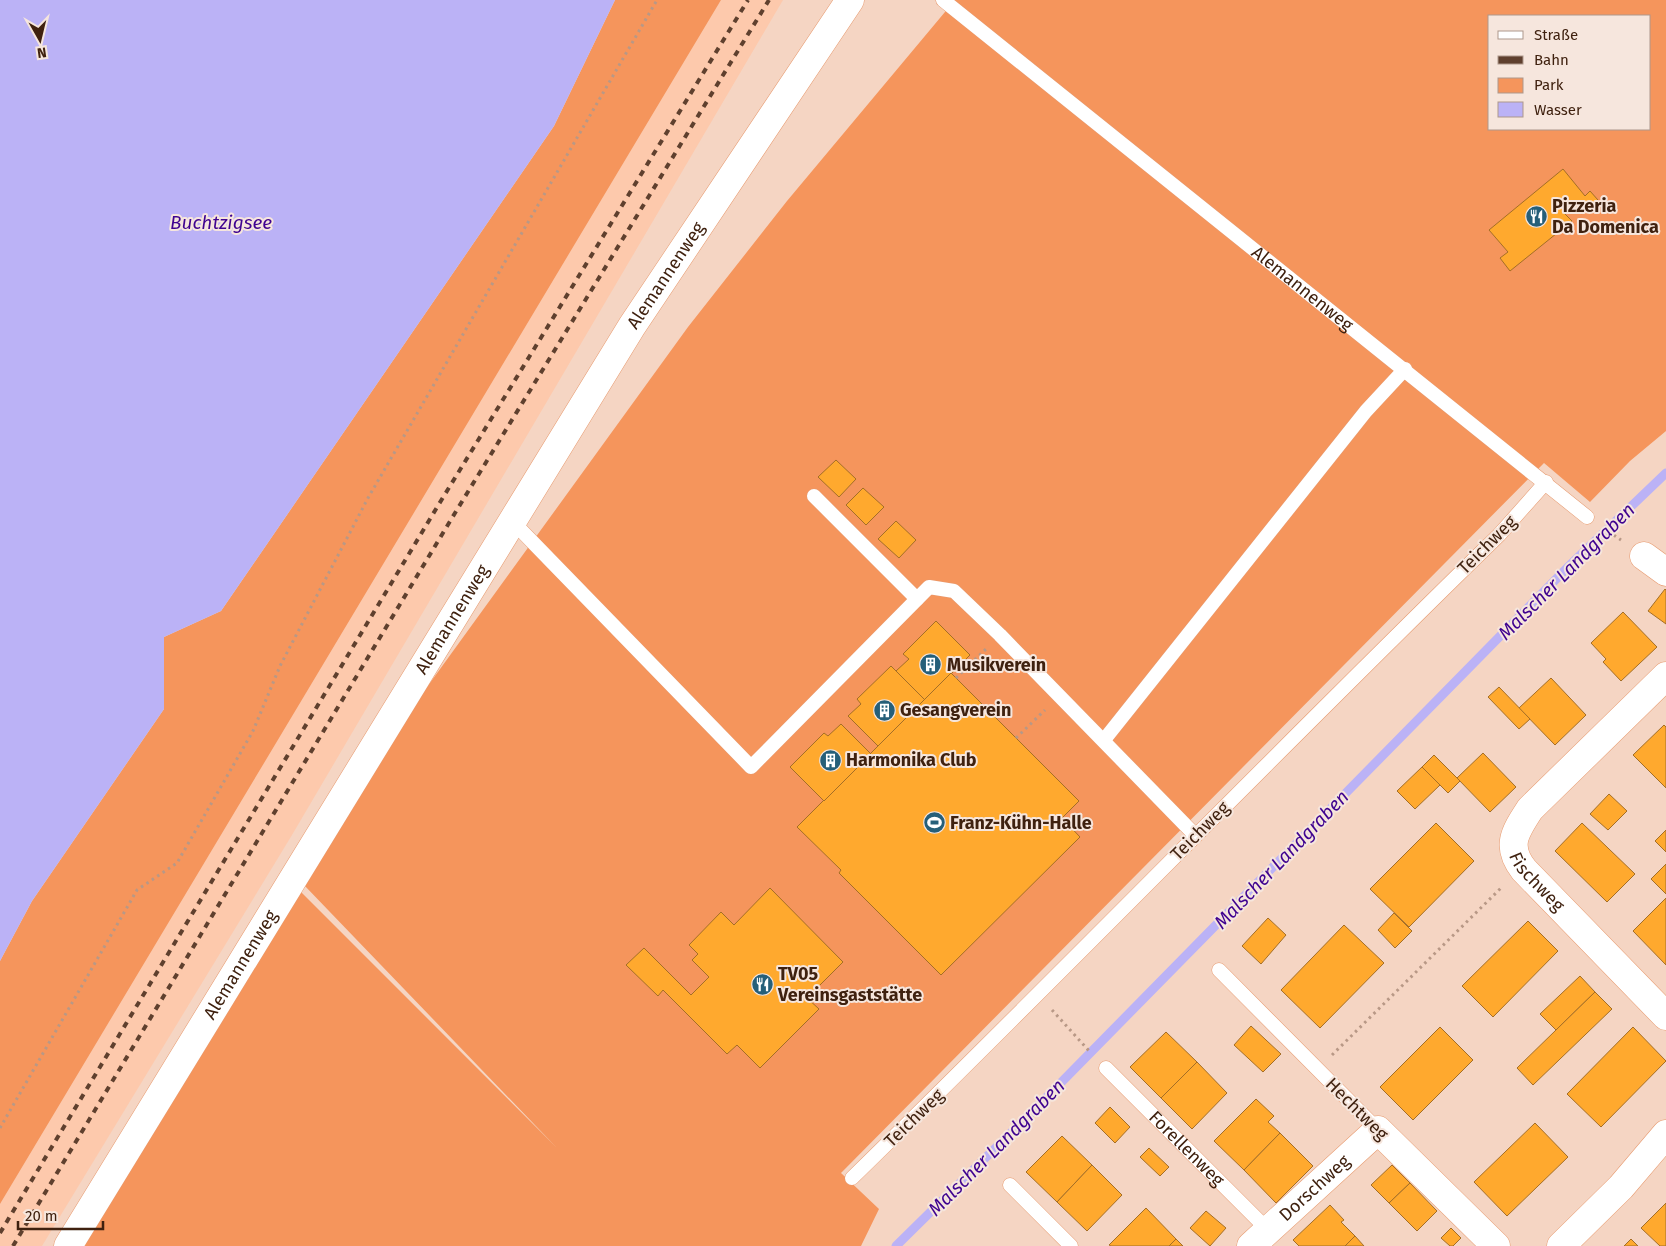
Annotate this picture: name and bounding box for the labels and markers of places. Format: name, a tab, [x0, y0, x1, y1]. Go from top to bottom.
place label: Pizzeria Da Domenica	[1552, 195, 1659, 238]
restaurant icon: Pizzeria Da Domenica	[1524, 204, 1548, 228]
building icon: Musikverein	[919, 653, 943, 677]
place label: Musikverein	[947, 654, 1046, 676]
building icon: Gesangverein	[872, 698, 896, 722]
place label: Gesangverein	[900, 699, 1011, 721]
building icon: Harmonika Club	[818, 748, 842, 772]
place label: Harmonika Club	[846, 749, 977, 771]
sports icon: Franz-Kühn-Halle	[922, 811, 946, 835]
place label: Franz-Kühn-Halle	[950, 812, 1092, 834]
place label: TV05 Vereinsgaststätte	[777, 963, 922, 1006]
restaurant icon: TV05 Vereinsgaststätte	[750, 972, 774, 996]

